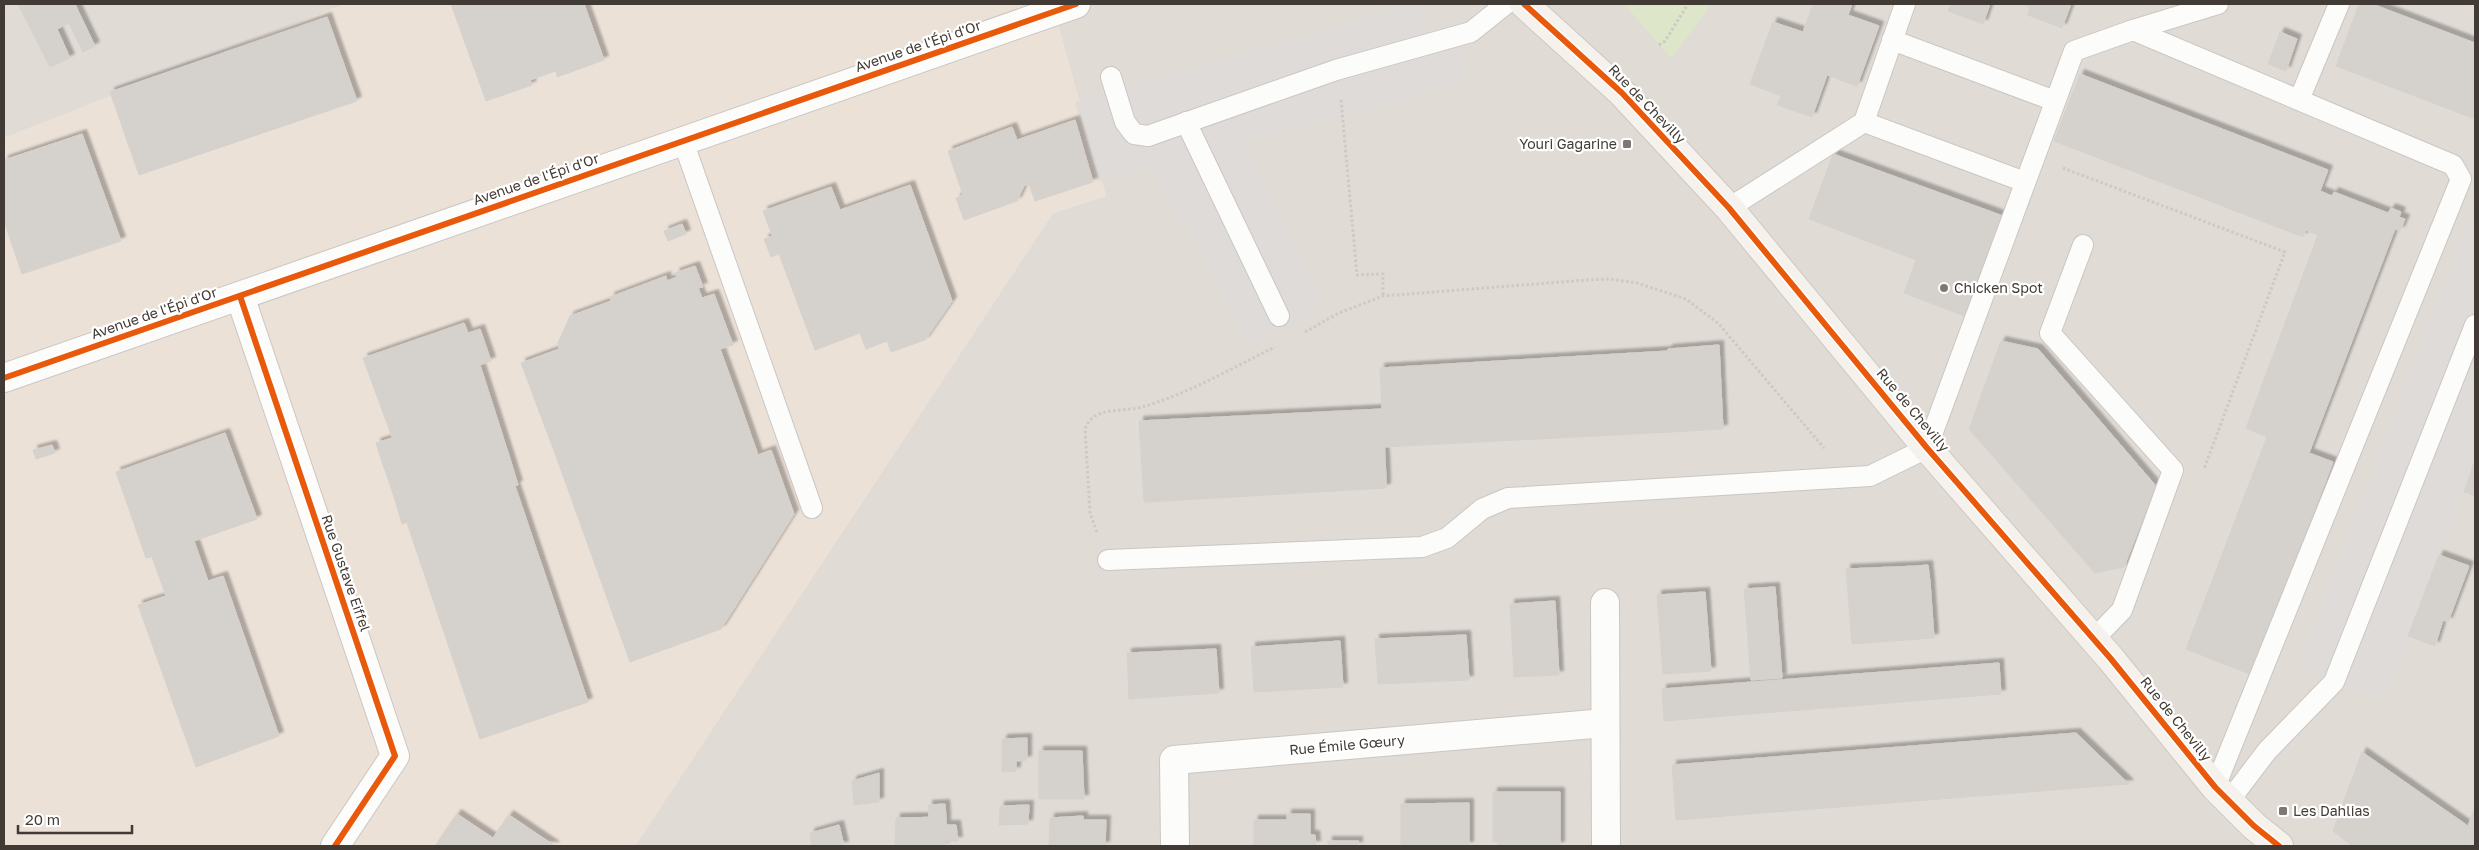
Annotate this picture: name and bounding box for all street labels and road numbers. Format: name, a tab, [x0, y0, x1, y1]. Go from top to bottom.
street label: Avenue de l'Épi d'Or	[853, 16, 984, 75]
street label: Rue de Chevilly	[1605, 60, 1690, 147]
street label: Avenue de l'Épi d'Or	[471, 149, 602, 208]
street label: Avenue de l'Épi d'Or	[89, 283, 220, 342]
street label: Rue de Chevilly	[1874, 365, 1953, 455]
street label: Rue Gustave Eiffel	[318, 512, 374, 634]
street label: Rue de Chevilly	[2137, 673, 2216, 764]
street label: Rue Émile Gœury	[1288, 731, 1406, 758]

